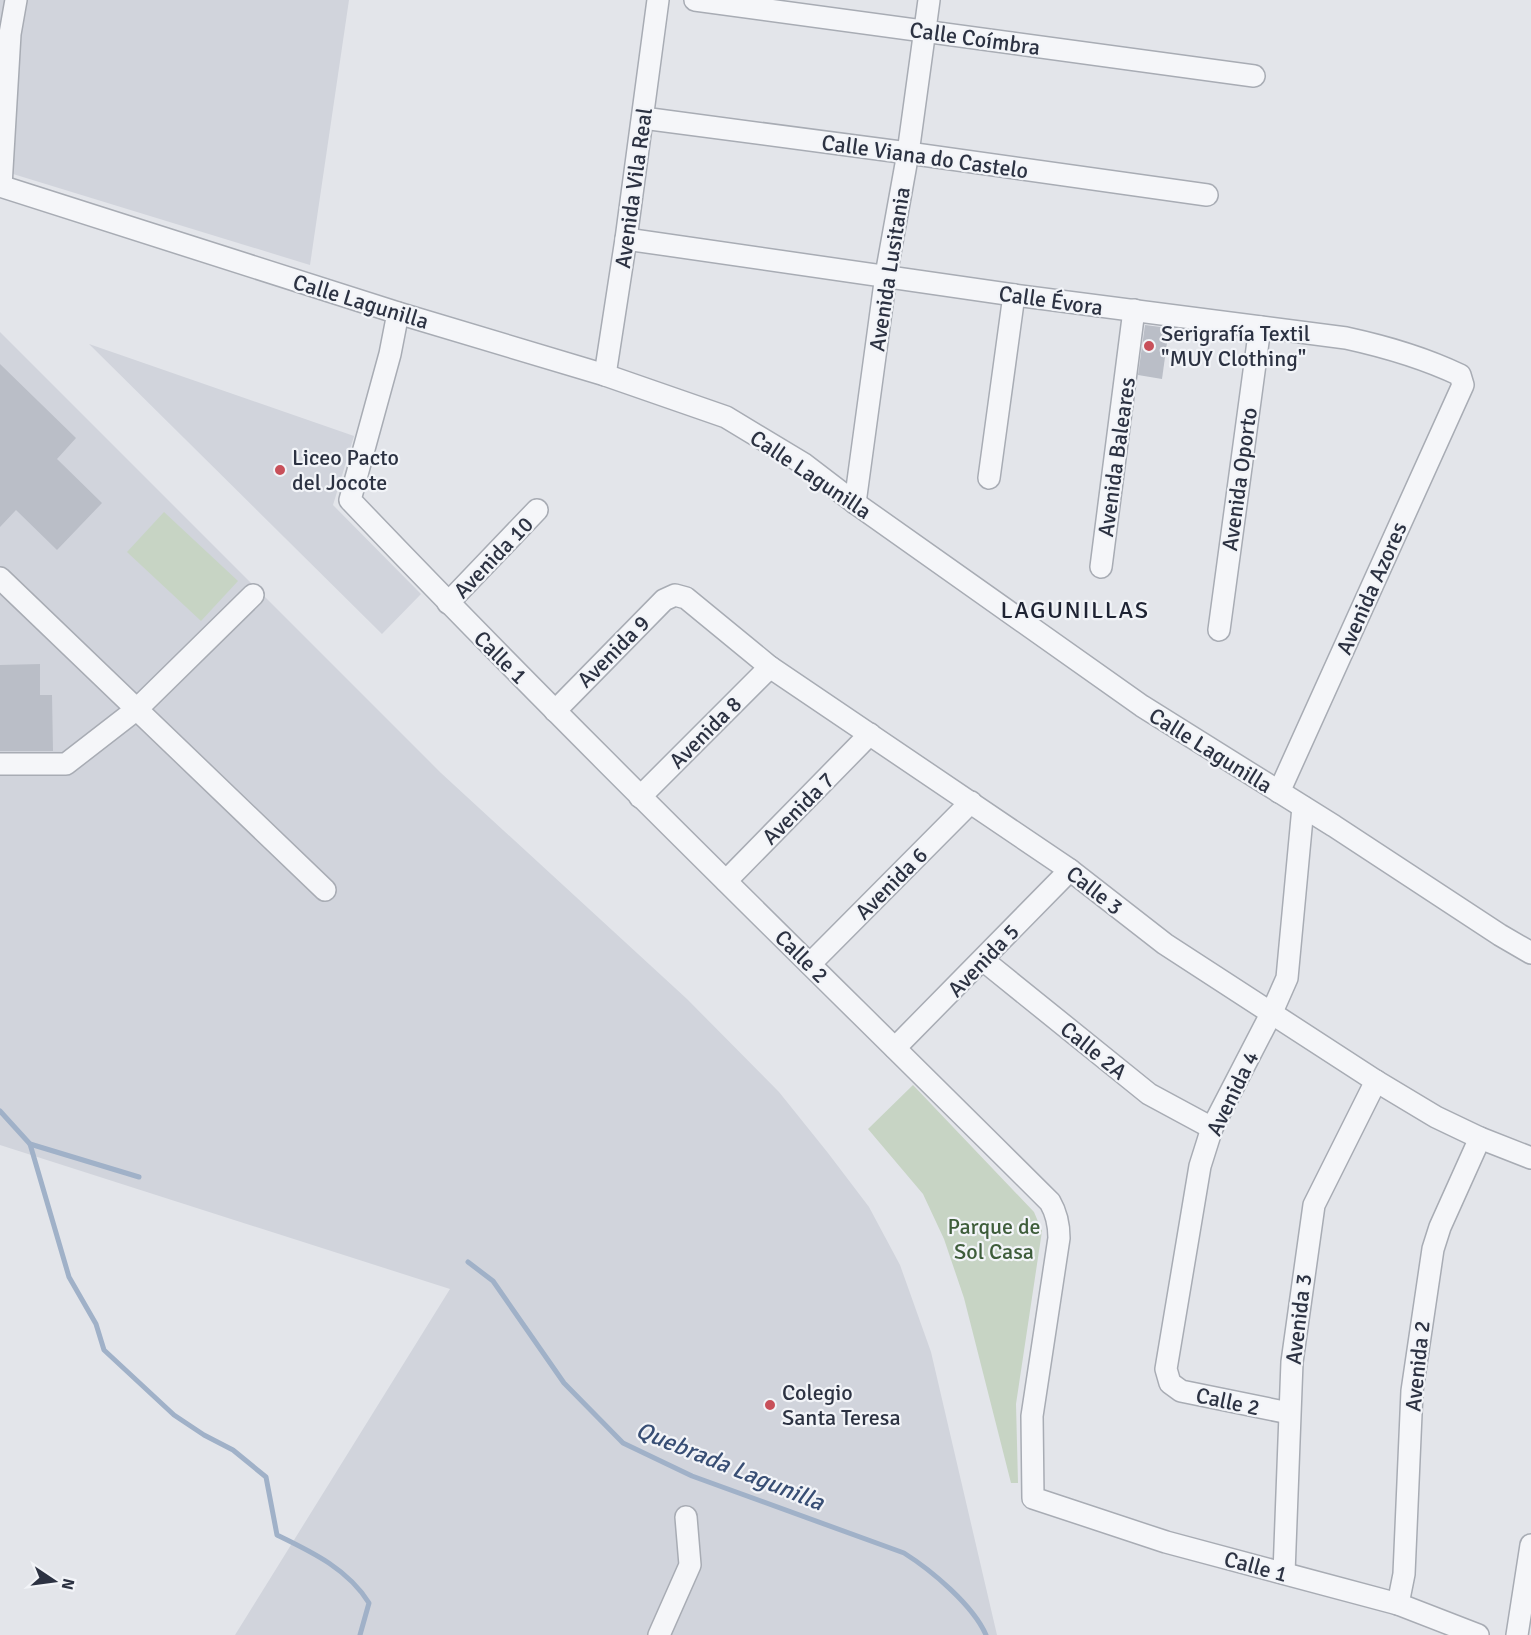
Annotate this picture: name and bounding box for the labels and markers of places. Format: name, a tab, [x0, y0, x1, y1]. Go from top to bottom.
place label: Serigrafía Textil "MUY Clothing"	[1161, 320, 1310, 372]
marker: Serigrafía Textil "MUY Clothing"	[1142, 339, 1156, 353]
place label: Liceo Pacto del Jocote	[292, 444, 399, 496]
marker: Liceo Pacto del Jocote	[273, 463, 287, 477]
place label: Colegio Santa Teresa	[782, 1379, 901, 1431]
marker: Colegio Santa Teresa	[763, 1398, 777, 1412]

